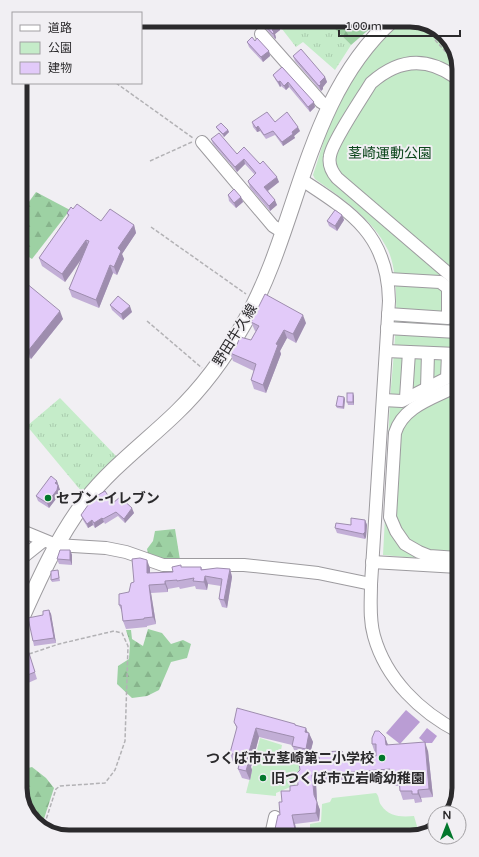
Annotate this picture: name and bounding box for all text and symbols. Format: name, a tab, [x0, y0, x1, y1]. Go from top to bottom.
legend	[12, 12, 142, 84]
scale bar	[339, 12, 460, 38]
text: 100 m	[345, 19, 382, 33]
text: 道路	[48, 21, 72, 35]
text: 公園	[48, 41, 72, 55]
text: 建物	[48, 61, 72, 75]
park label: 茎崎運動公園	[348, 145, 432, 162]
street label: 野田牛久線	[209, 301, 261, 369]
place label: セブン-イレブン	[56, 490, 160, 507]
marker: セブン-イレブン	[43, 493, 53, 503]
place label: つくば市立茎崎第二小学校	[206, 750, 374, 767]
marker: つくば市立茎崎第二小学校	[377, 753, 387, 763]
place label: 旧つくば市立岩崎幼稚園	[271, 770, 425, 787]
marker: 旧つくば市立岩崎幼稚園	[258, 773, 268, 783]
north arrow	[427, 805, 467, 845]
text: N	[443, 809, 451, 822]

